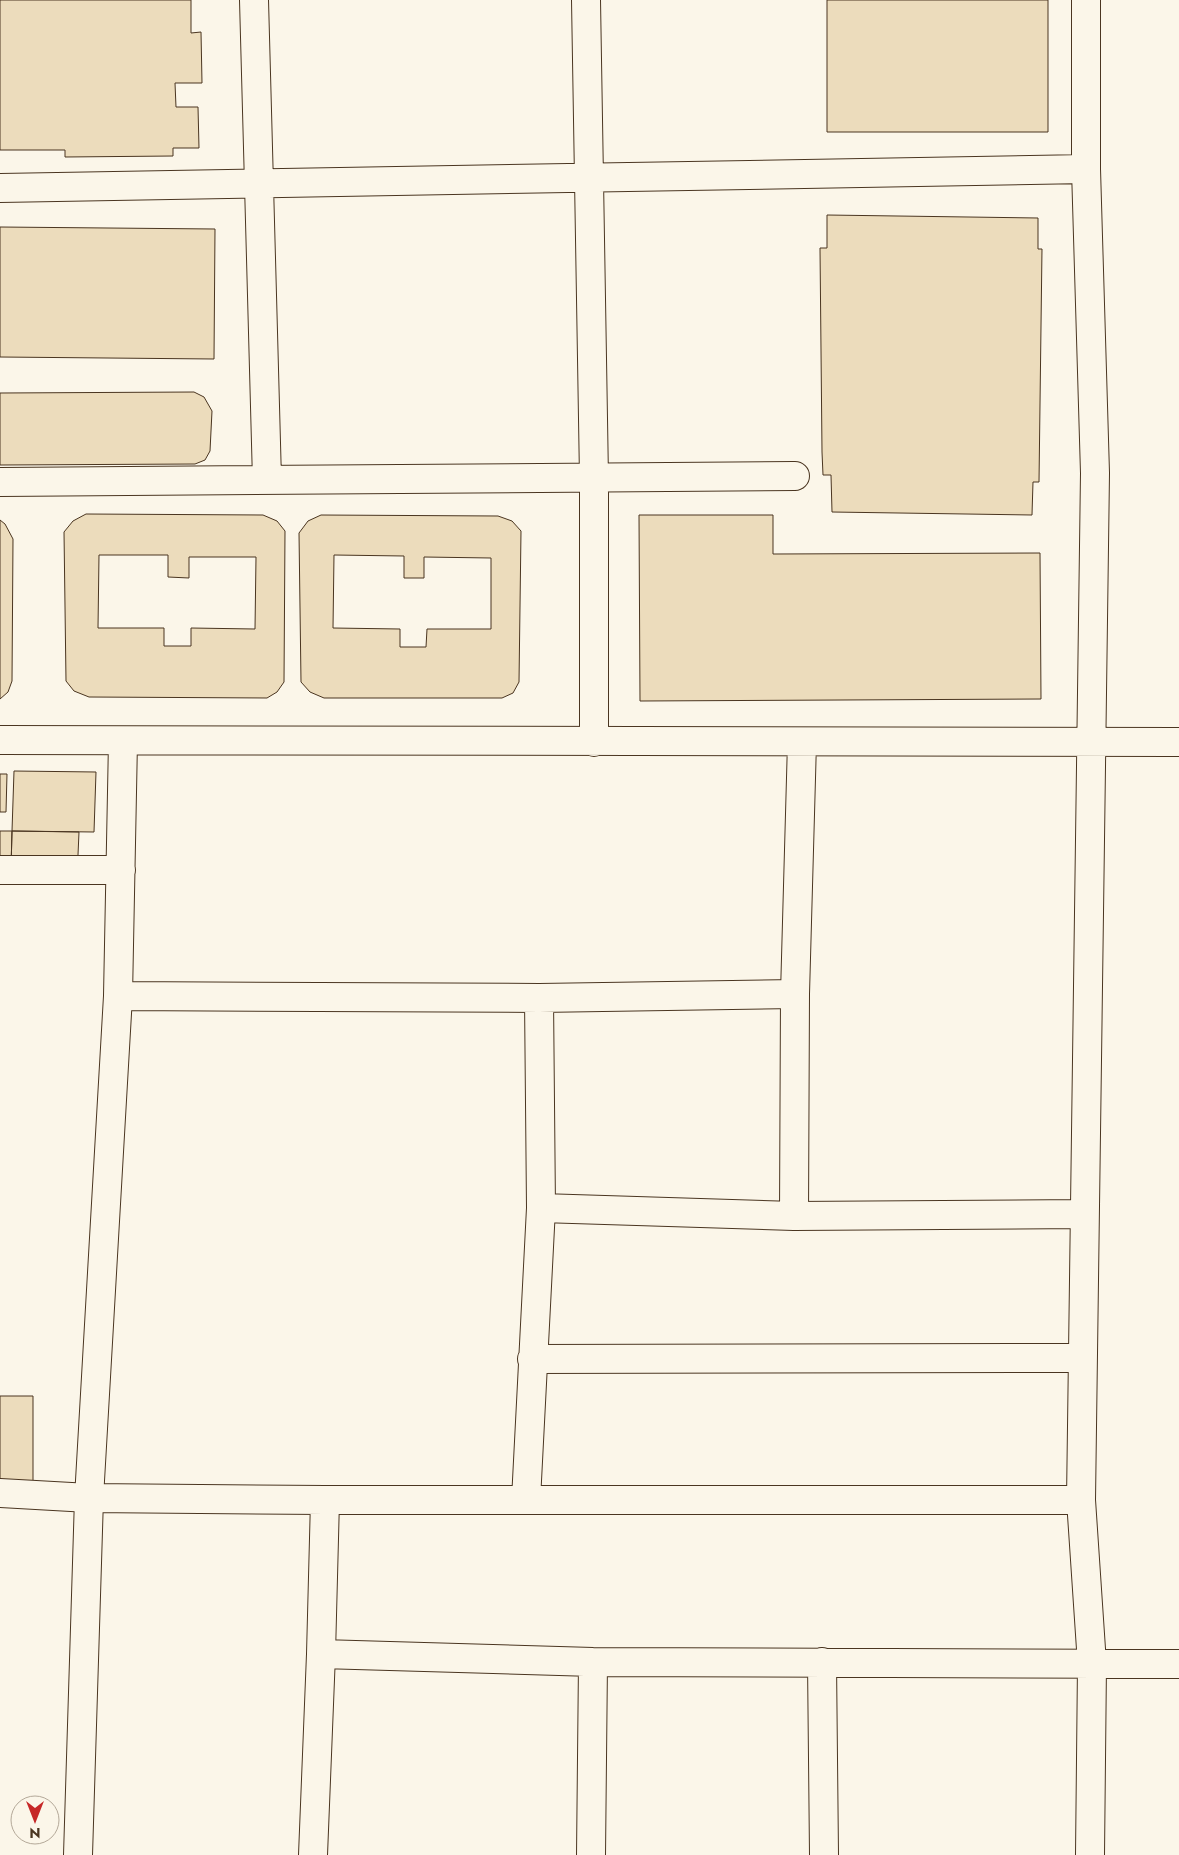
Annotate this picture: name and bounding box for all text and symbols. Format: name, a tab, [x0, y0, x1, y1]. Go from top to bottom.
north arrow	[10, 1795, 60, 1845]
text: N	[29, 1823, 41, 1843]

